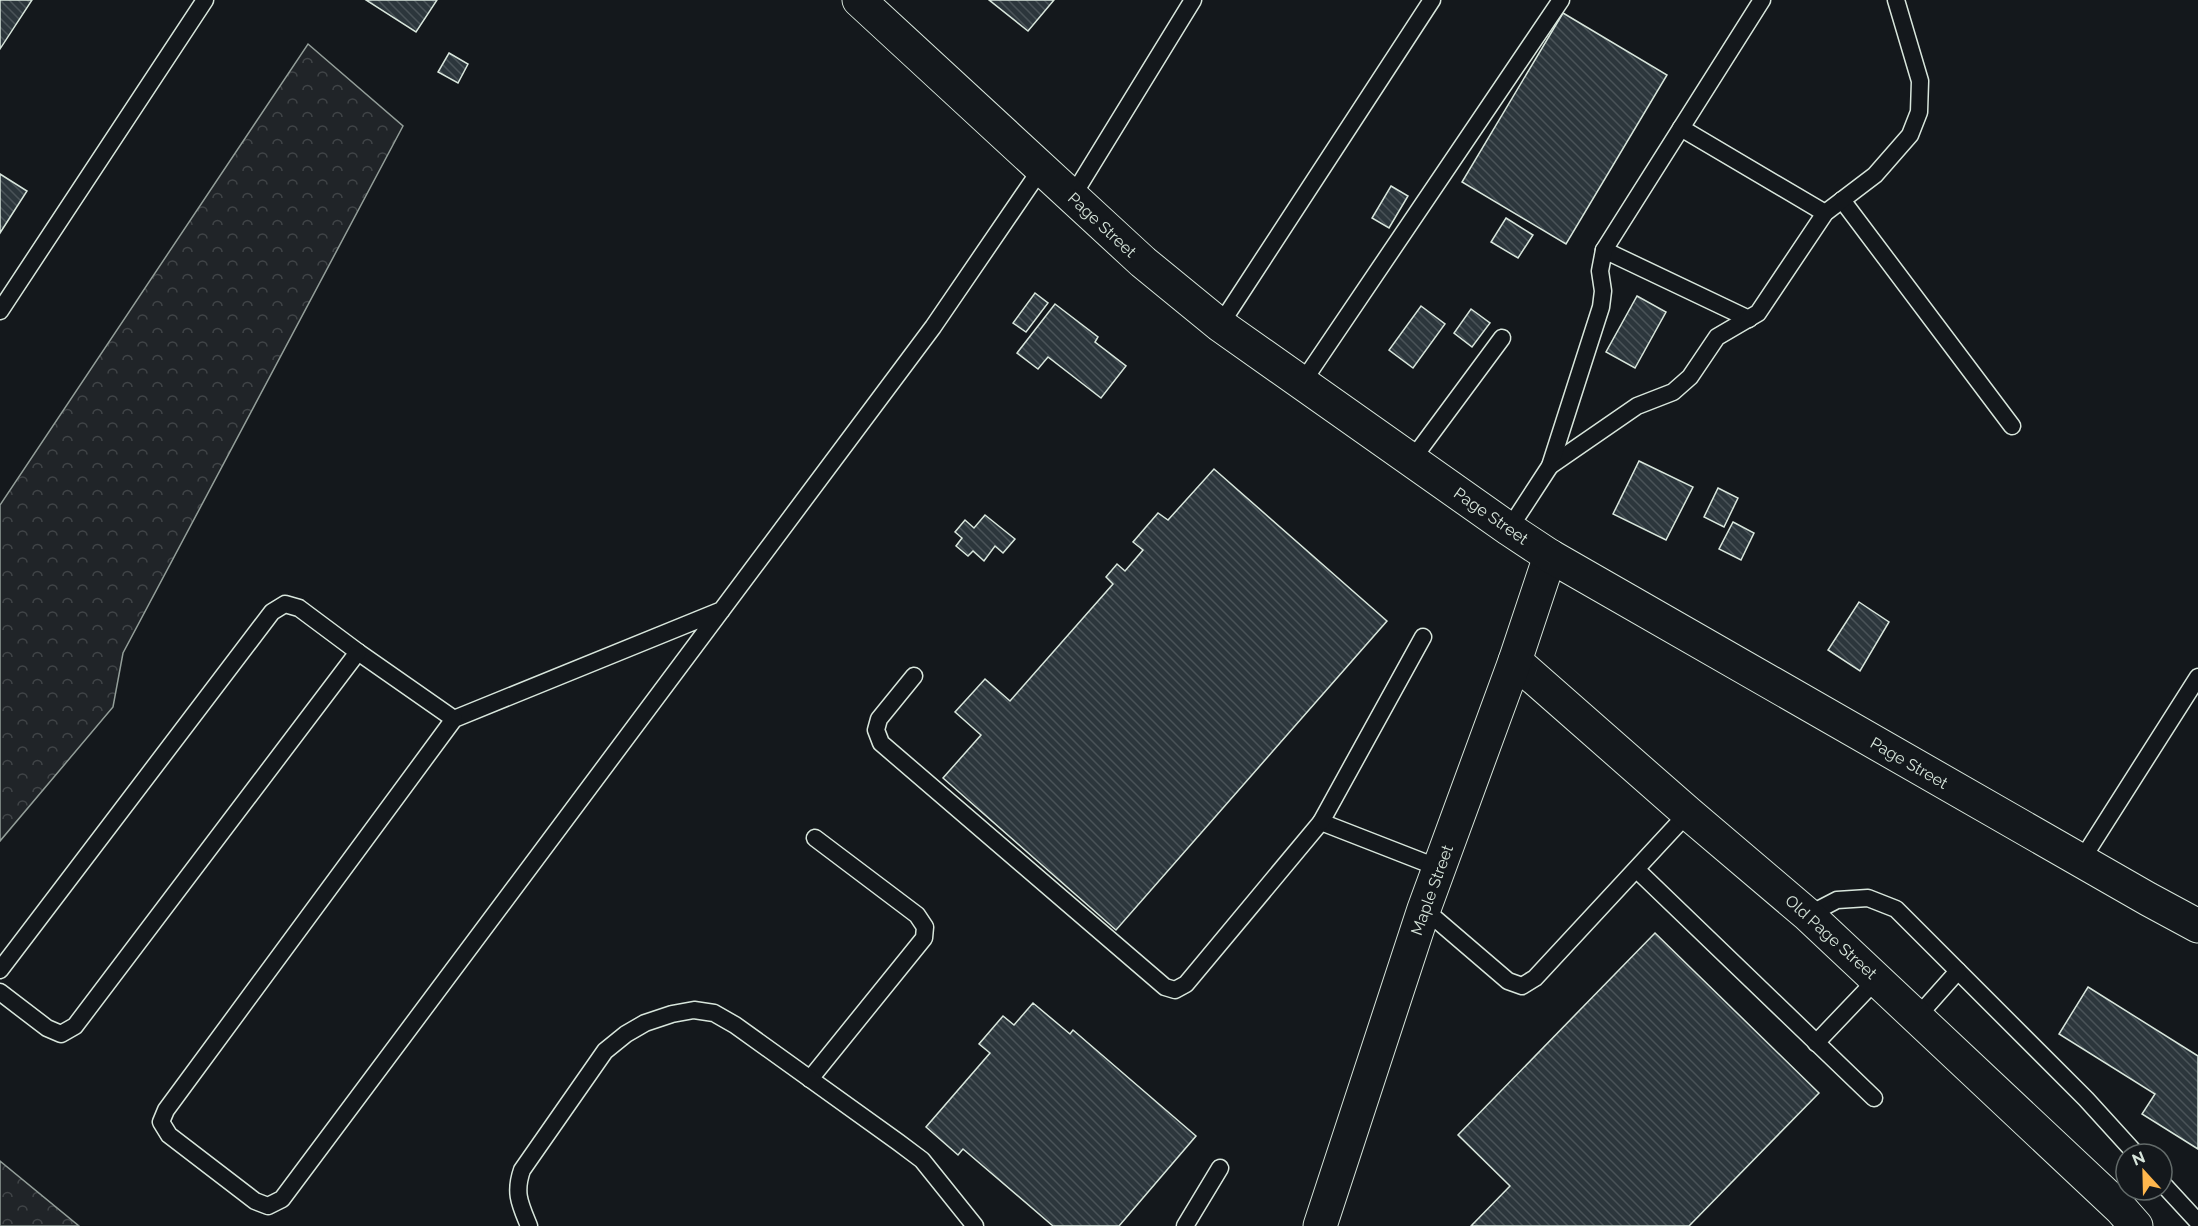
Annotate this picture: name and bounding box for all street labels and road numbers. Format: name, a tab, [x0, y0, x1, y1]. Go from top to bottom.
street label: Page Street	[1064, 189, 1140, 262]
street label: Page Street	[1450, 483, 1532, 549]
street label: Page Street	[1867, 733, 1952, 793]
street label: Maple Street	[1407, 842, 1457, 938]
street label: Old Page Street	[1781, 891, 1881, 984]

